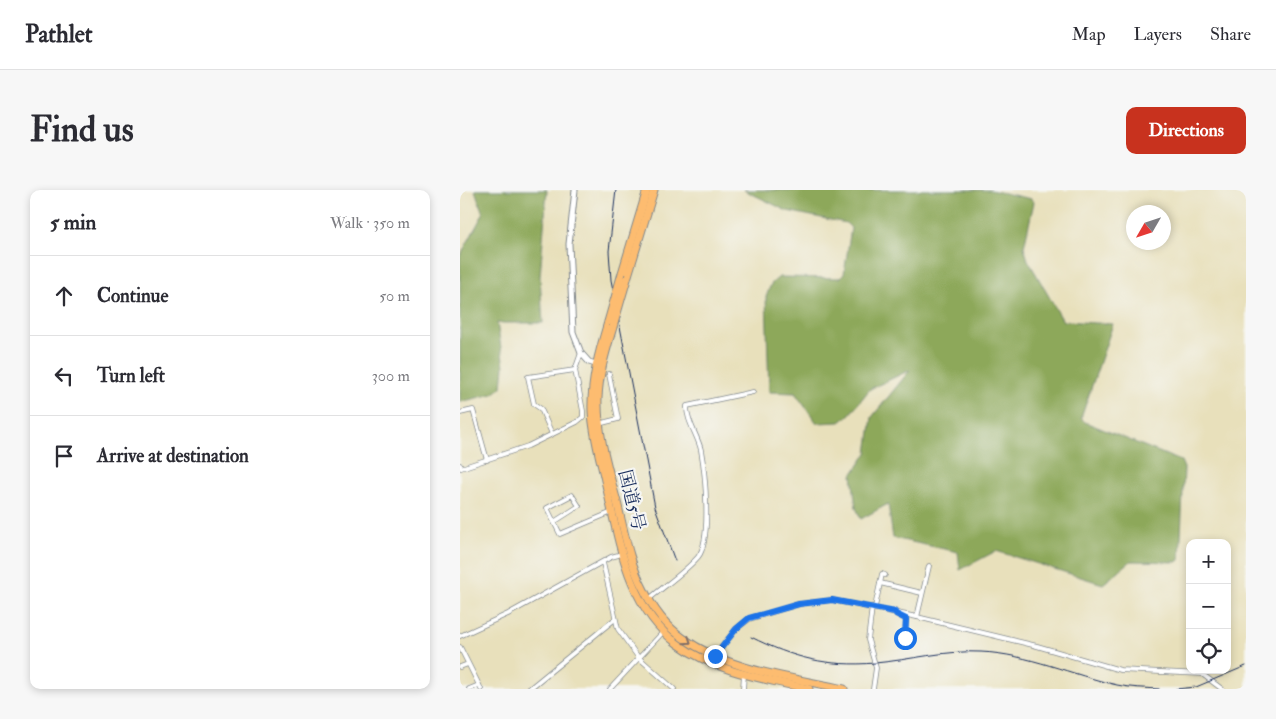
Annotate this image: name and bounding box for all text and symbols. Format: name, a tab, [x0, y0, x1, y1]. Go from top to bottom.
text: Pathlet	[25, 19, 93, 50]
text: Map	[1072, 23, 1106, 46]
text: Layers	[1134, 23, 1182, 46]
text: Share	[1210, 23, 1251, 46]
button: Directions	[1126, 107, 1246, 154]
text: Find us	[30, 108, 134, 152]
north arrow	[1126, 205, 1171, 250]
text: 5 min	[50, 209, 96, 236]
text: Walk · 350 m	[330, 213, 410, 233]
icon: ahead	[50, 282, 78, 310]
text: Continue	[97, 284, 168, 308]
text: 50 m	[379, 286, 410, 306]
icon: left	[50, 362, 78, 390]
text: Turn left	[97, 364, 165, 388]
text: 300 m	[372, 366, 410, 386]
icon: arrive	[50, 442, 78, 470]
text: Arrive at destination	[97, 444, 249, 468]
street label: 国道5号	[613, 467, 650, 533]
map controls	[1186, 539, 1231, 674]
button: +	[1186, 539, 1231, 584]
button: −	[1186, 584, 1231, 629]
route start	[894, 627, 917, 650]
button: locate	[1186, 629, 1231, 674]
one-way arrow	[683, 635, 692, 645]
route end	[704, 645, 727, 668]

